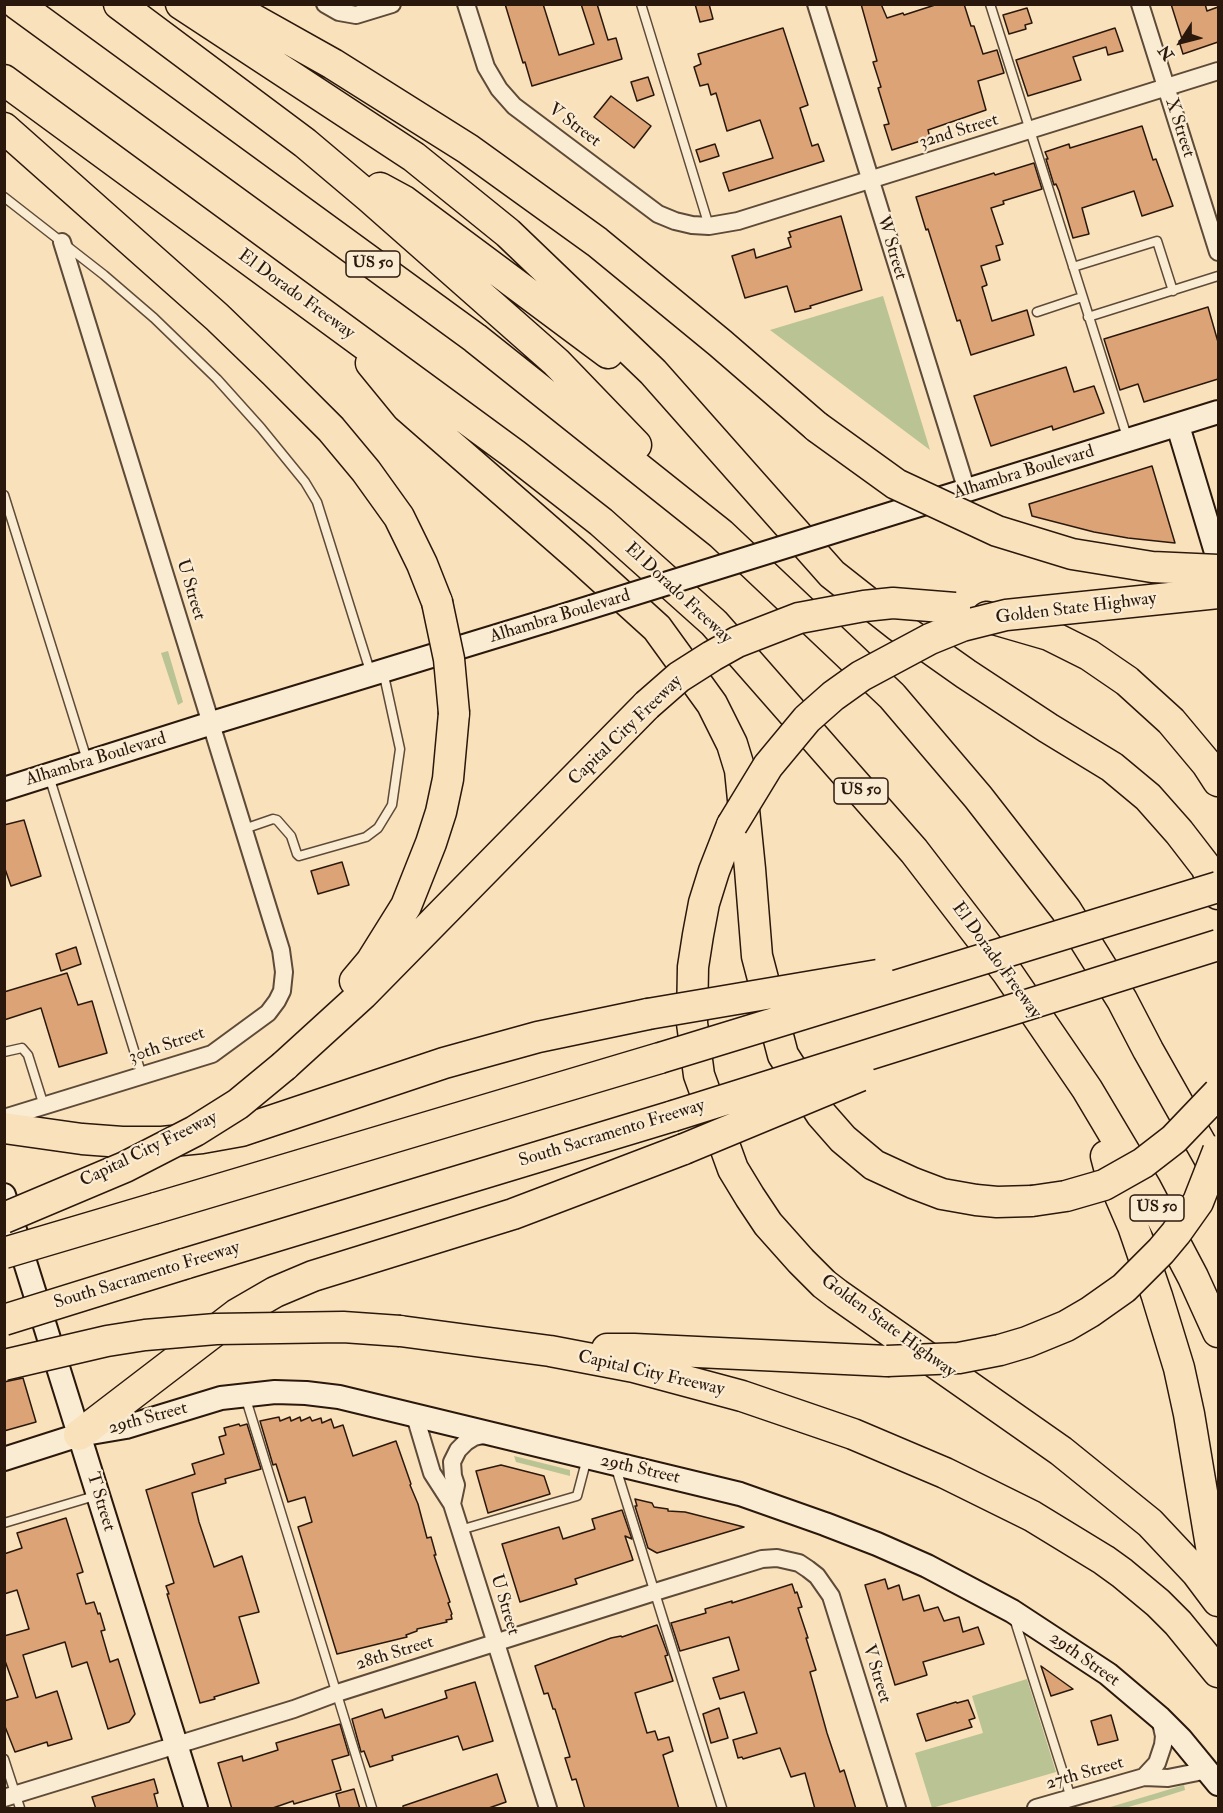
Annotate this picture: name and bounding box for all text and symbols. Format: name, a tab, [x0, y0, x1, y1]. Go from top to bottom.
north arrow	[1151, 12, 1211, 72]
text: N	[1154, 41, 1179, 64]
street label: X Street	[1159, 96, 1199, 160]
street label: V Street	[544, 99, 604, 153]
street label: 32nd Street	[917, 110, 1001, 154]
street label: W Street	[871, 214, 911, 282]
street label: El Dorado Freeway	[233, 245, 359, 345]
road number: US 50	[346, 251, 400, 277]
street label: Alhambra Boulevard	[951, 441, 1097, 505]
street label: El Dorado Freeway	[620, 539, 736, 649]
street label: U Street	[171, 557, 209, 623]
street label: Alhambra Boulevard	[487, 585, 633, 649]
street label: Golden State Highway	[994, 588, 1158, 630]
street label: Capital City Freeway	[565, 671, 687, 791]
street label: Alhambra Boulevard	[23, 728, 169, 792]
road number: US 50	[834, 778, 888, 804]
street label: El Dorado Freeway	[946, 898, 1046, 1024]
street label: 30th Street	[126, 1023, 208, 1069]
street label: South Sacramento Freeway	[516, 1095, 708, 1173]
street label: Capital City Freeway	[77, 1107, 221, 1193]
road number: US 50	[1130, 1195, 1184, 1221]
street label: South Sacramento Freeway	[51, 1237, 243, 1315]
street label: Golden State Highway	[816, 1271, 960, 1383]
street label: Capital City Freeway	[576, 1347, 726, 1401]
street label: 29th Street	[106, 1398, 190, 1440]
street label: 29th Street	[598, 1450, 682, 1490]
street label: T Street	[81, 1470, 119, 1534]
street label: U Street	[485, 1572, 523, 1638]
street label: 29th Street	[1045, 1628, 1123, 1692]
street label: 28th Street	[354, 1632, 436, 1676]
street label: V Street	[857, 1642, 895, 1706]
street label: 27th Street	[1044, 1753, 1126, 1795]

